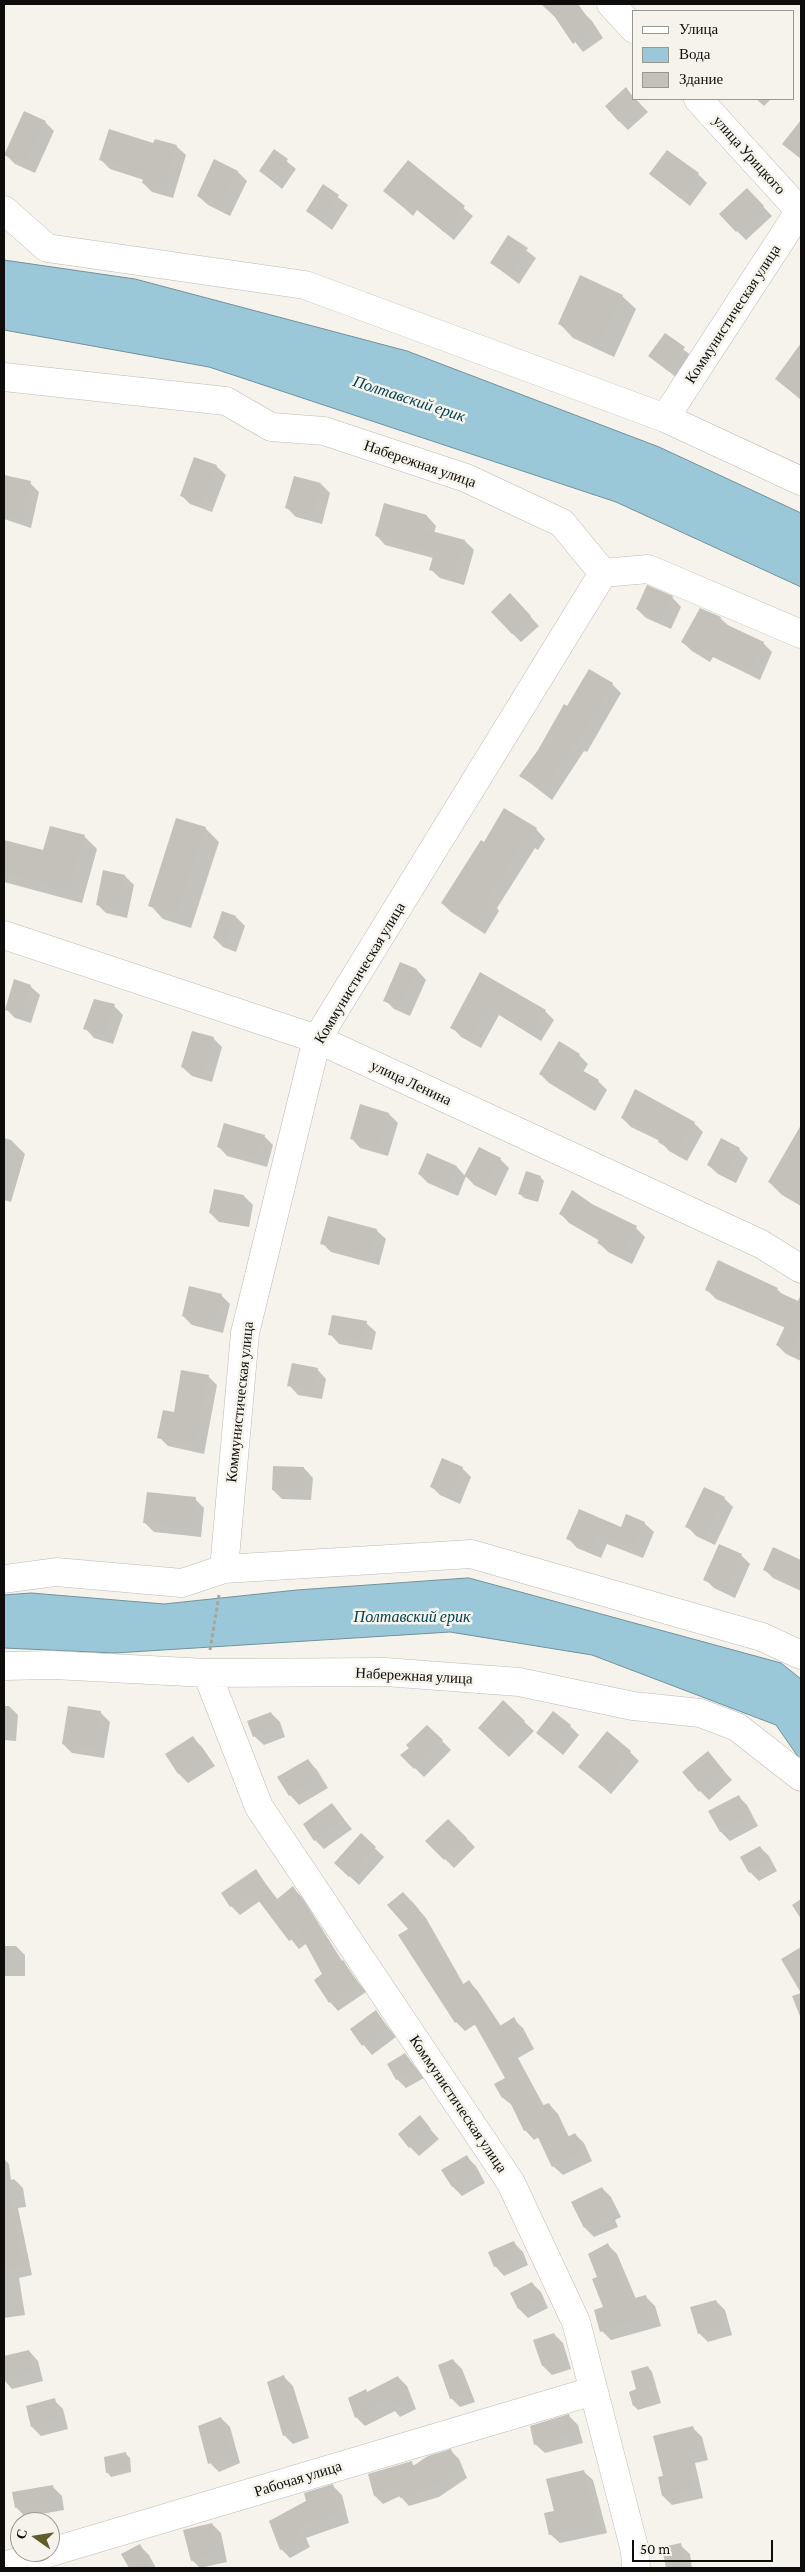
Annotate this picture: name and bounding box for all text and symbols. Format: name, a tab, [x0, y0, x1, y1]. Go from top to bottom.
legend	[632, 10, 795, 100]
text: Улица	[679, 21, 718, 37]
text: Вода	[679, 46, 710, 62]
text: Здание	[679, 71, 723, 87]
street label: улица Урицкого	[709, 112, 789, 198]
street label: Коммунистическая улица	[681, 241, 785, 387]
water label: Полтавский ерик	[350, 372, 468, 426]
street label: Набережная улица	[362, 436, 478, 492]
street label: Коммунистическая улица	[311, 899, 409, 1047]
street label: улица Ленина	[368, 1056, 454, 1110]
street label: Коммунистическая улица	[223, 1321, 257, 1483]
water label: Полтавский ерик	[354, 1607, 470, 1627]
street label: Набережная улица	[355, 1664, 473, 1688]
street label: Коммунистическая улица	[405, 2032, 511, 2176]
street label: Рабочая улица	[252, 2457, 344, 2501]
north arrow	[10, 2512, 60, 2562]
text: С	[12, 2527, 30, 2541]
scale bar	[635, 2530, 776, 2562]
text: 50 m	[640, 2541, 670, 2557]

